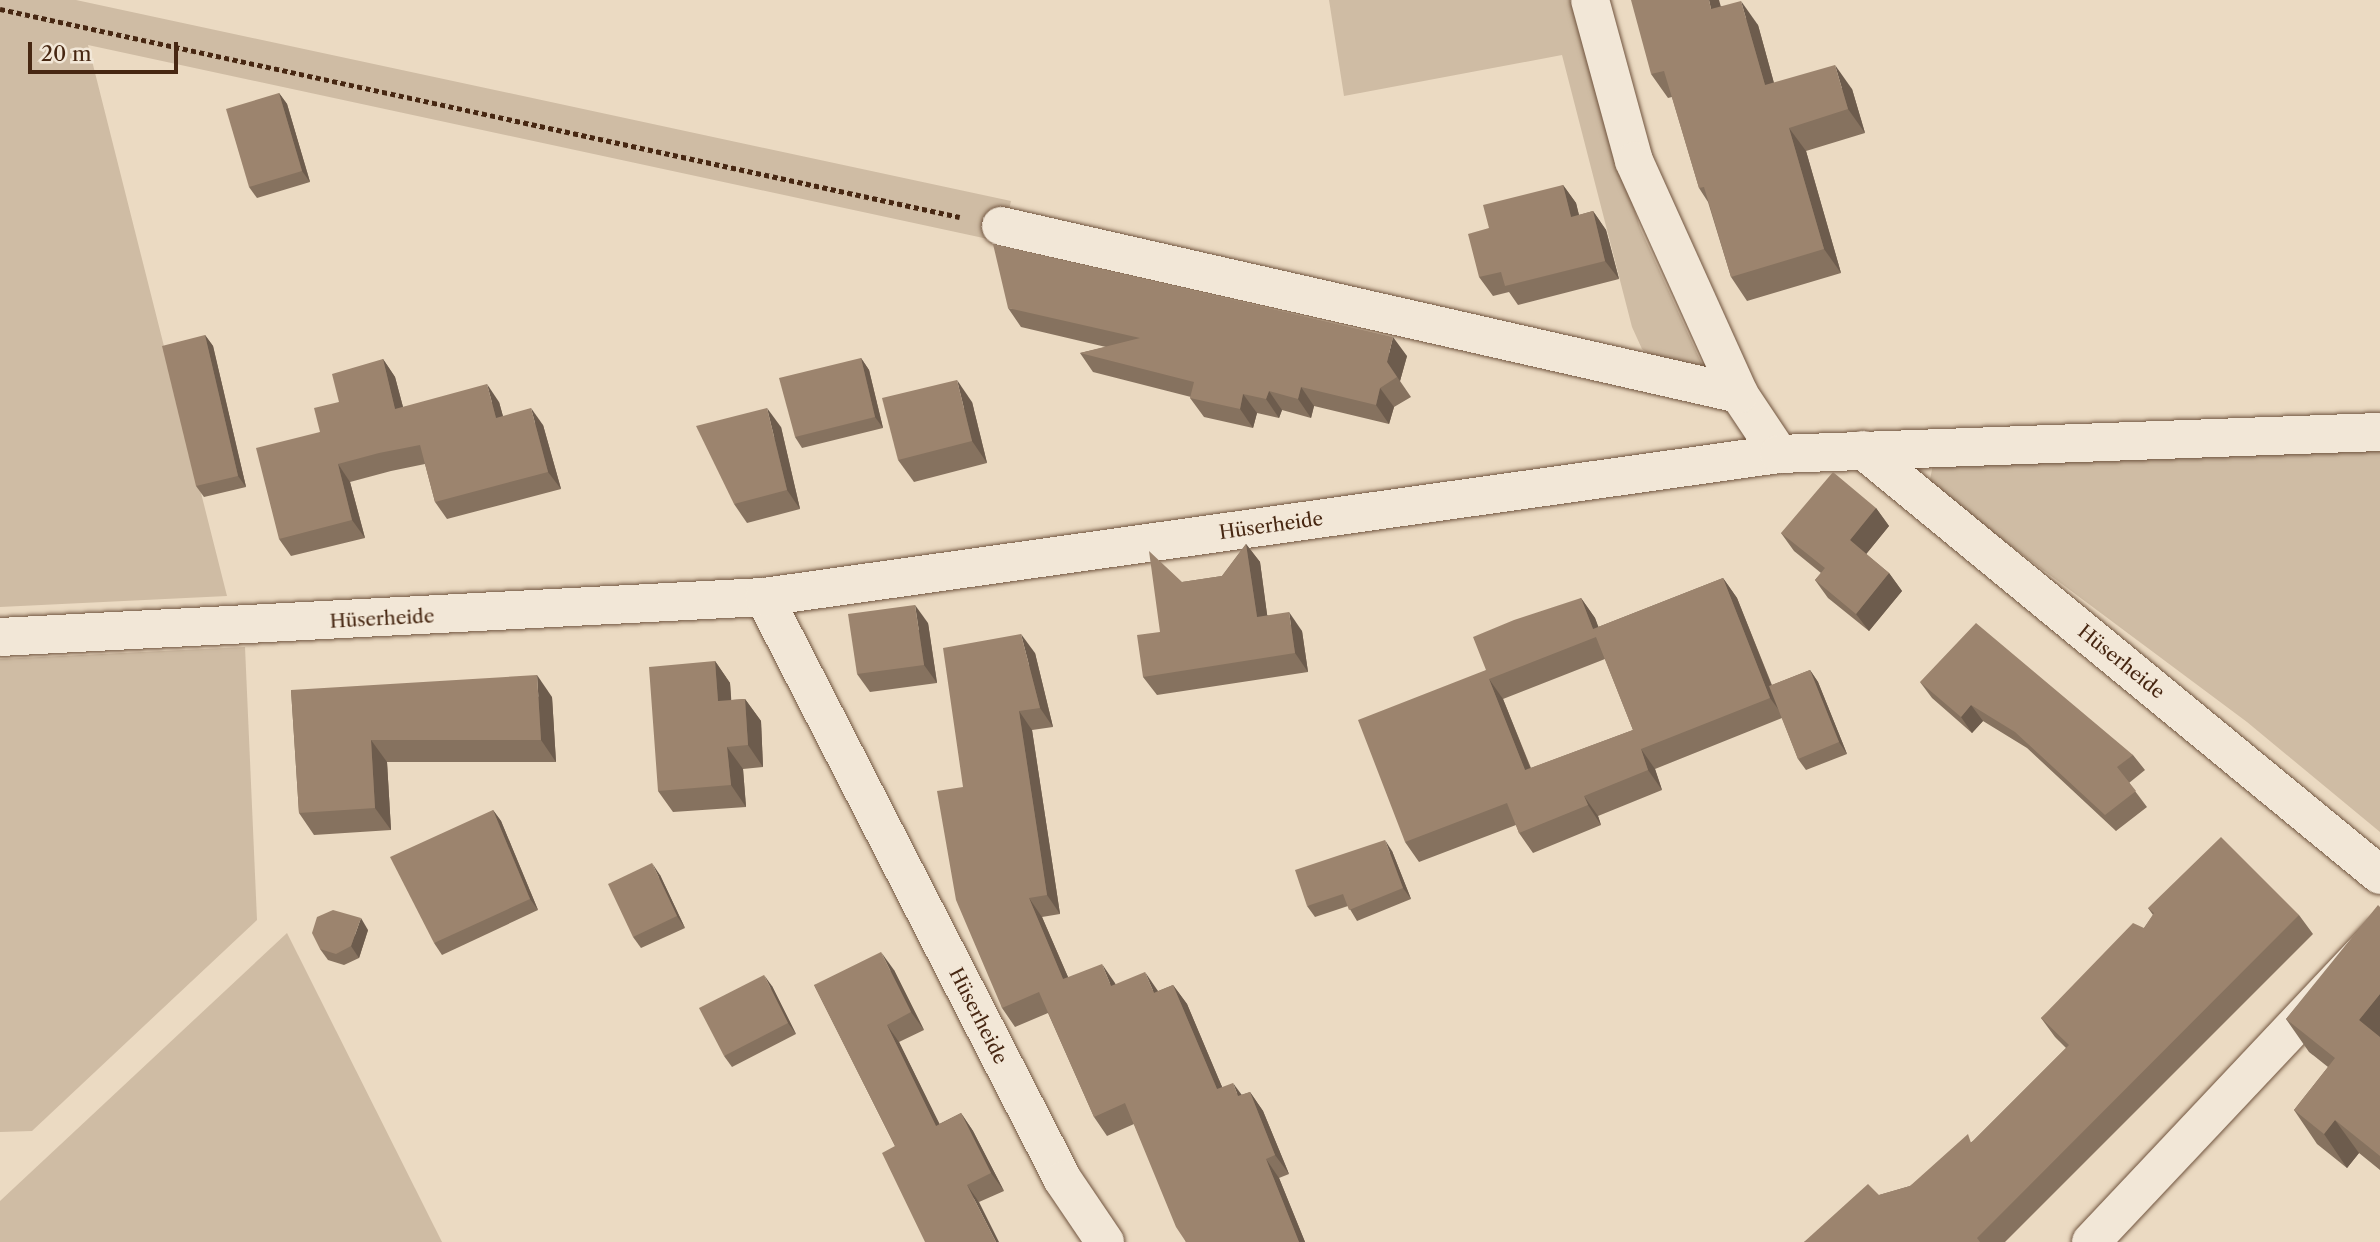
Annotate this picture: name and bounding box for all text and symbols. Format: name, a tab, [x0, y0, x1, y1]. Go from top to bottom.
scale bar	[32, 28, 182, 72]
text: 20 m	[41, 41, 92, 66]
street label: Hüserheide	[1218, 507, 1324, 545]
street label: Hüserheide	[329, 605, 435, 633]
street label: Hüserheide	[2073, 620, 2169, 704]
street label: Hüserheide	[944, 964, 1012, 1068]

